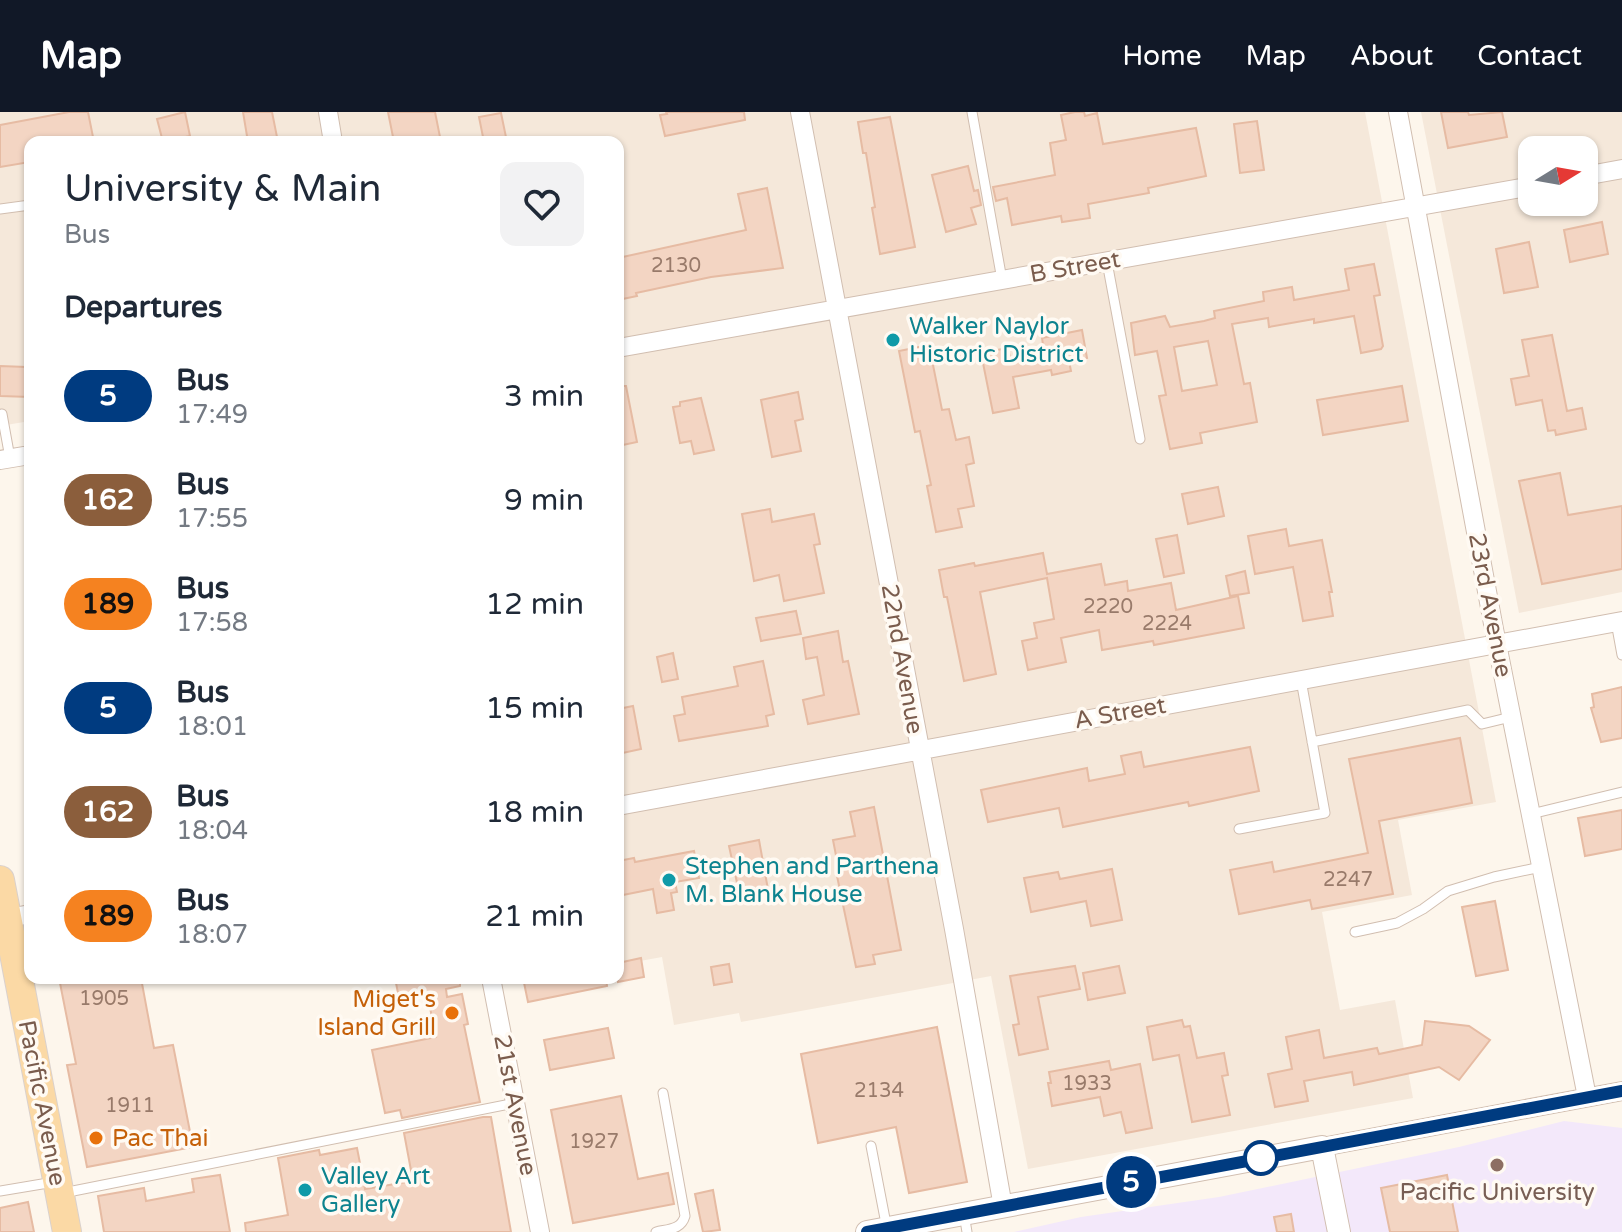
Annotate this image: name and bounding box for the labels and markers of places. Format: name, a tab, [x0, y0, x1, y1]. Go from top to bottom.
place label: Walker Naylor Historic District	[909, 312, 1084, 369]
marker: Walker Naylor Historic District	[884, 331, 902, 349]
place label: Stephen and Parthena M. Blank House	[685, 852, 939, 909]
marker: Stephen and Parthena M. Blank House	[660, 871, 678, 889]
place label: Miget's Island Grill	[317, 985, 436, 1042]
marker: Miget's Island Grill	[443, 1004, 461, 1022]
place label: Pac Thai	[112, 1124, 209, 1153]
marker: Pac Thai	[87, 1129, 105, 1147]
unlabelled marker	[1244, 1141, 1278, 1175]
marker: Pacific University	[1488, 1156, 1506, 1174]
place label: Valley Art Gallery	[321, 1162, 431, 1219]
place label: Pacific University	[1399, 1178, 1595, 1207]
marker: Valley Art Gallery	[296, 1181, 314, 1199]

